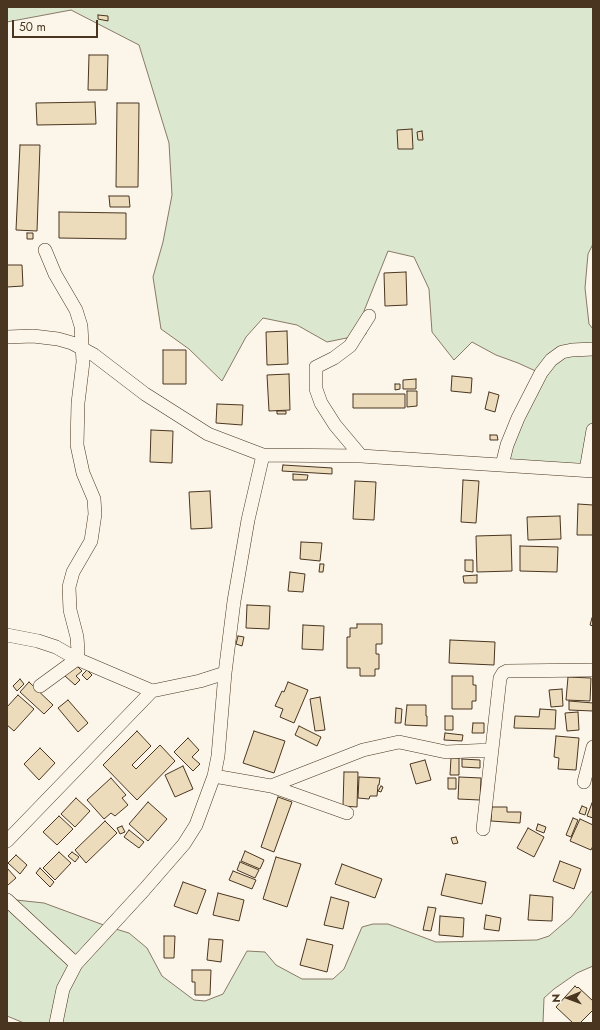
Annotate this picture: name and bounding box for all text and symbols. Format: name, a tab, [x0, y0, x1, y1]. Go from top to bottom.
scale bar	[14, 12, 100, 38]
text: 50 m	[19, 18, 46, 36]
north arrow	[548, 978, 588, 1018]
text: N	[548, 994, 564, 1003]

